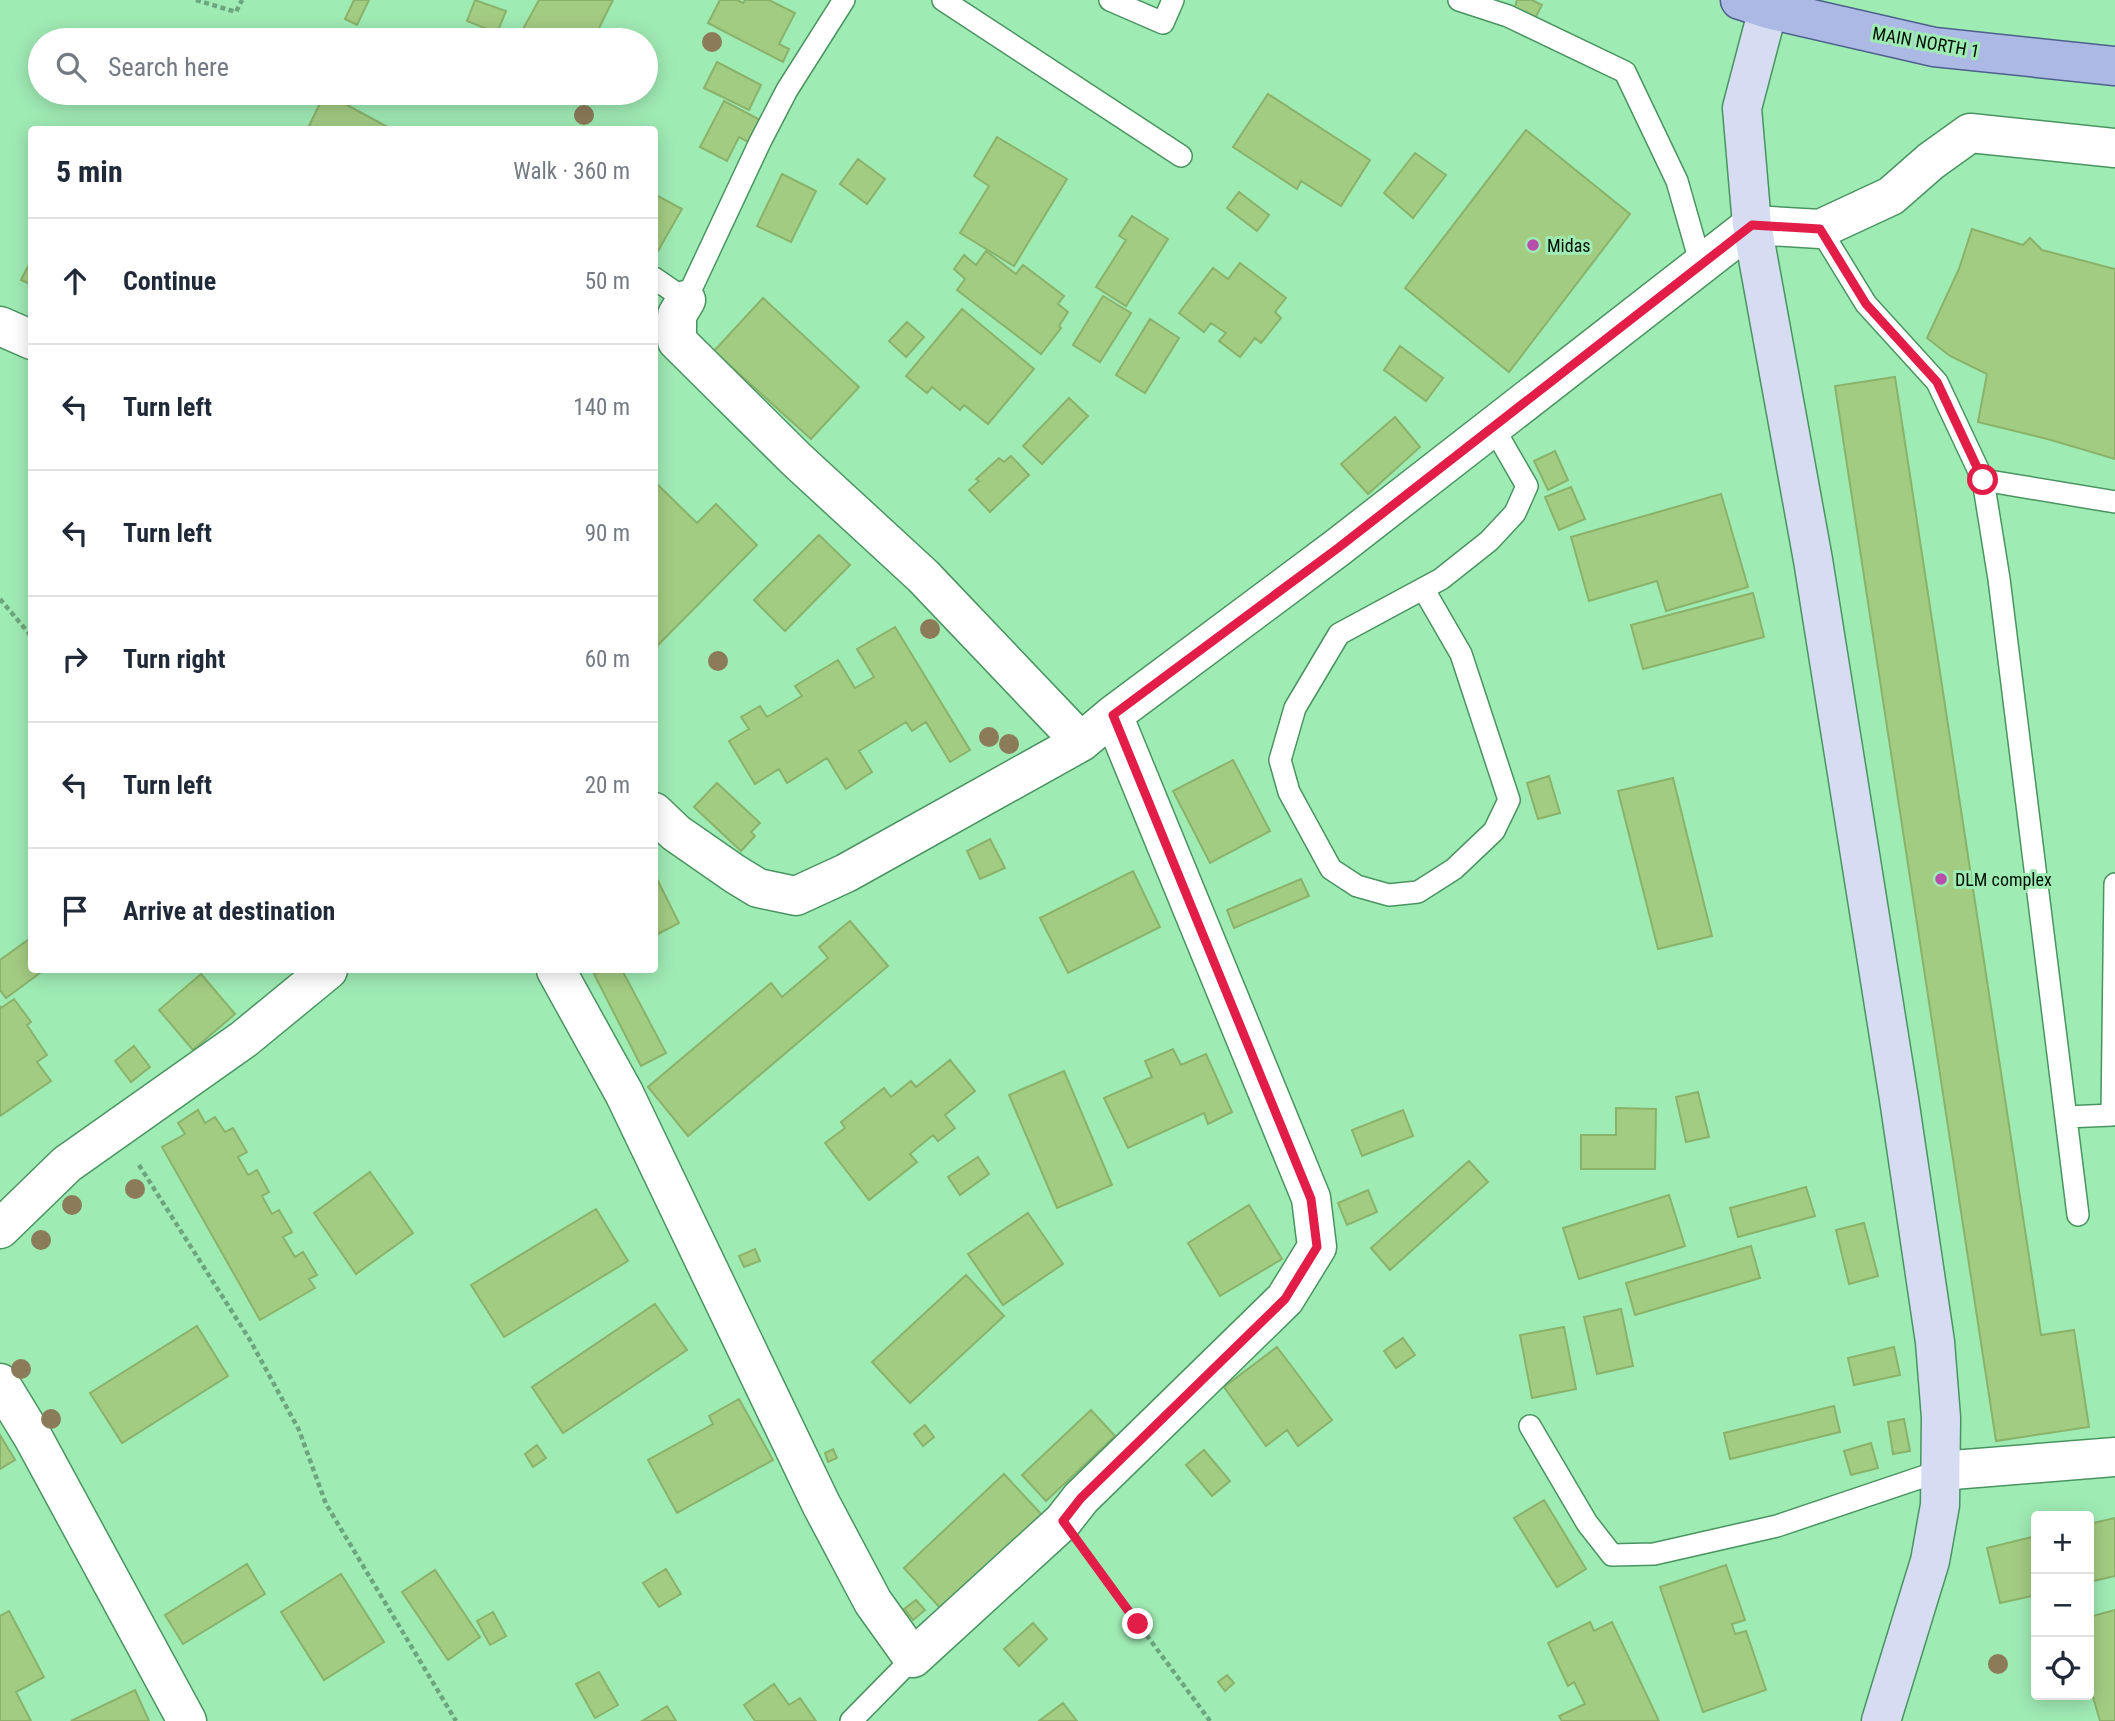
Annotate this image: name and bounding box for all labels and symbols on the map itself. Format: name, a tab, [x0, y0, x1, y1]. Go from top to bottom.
street label: MAIN NORTH 1	[1871, 22, 1981, 62]
place label: Midas	[1547, 235, 1591, 256]
marker: Midas	[1525, 237, 1541, 253]
route start	[1967, 464, 1998, 495]
place label: DLM complex	[1955, 869, 2052, 890]
marker: DLM complex	[1933, 871, 1949, 887]
route end	[1122, 1608, 1153, 1639]

